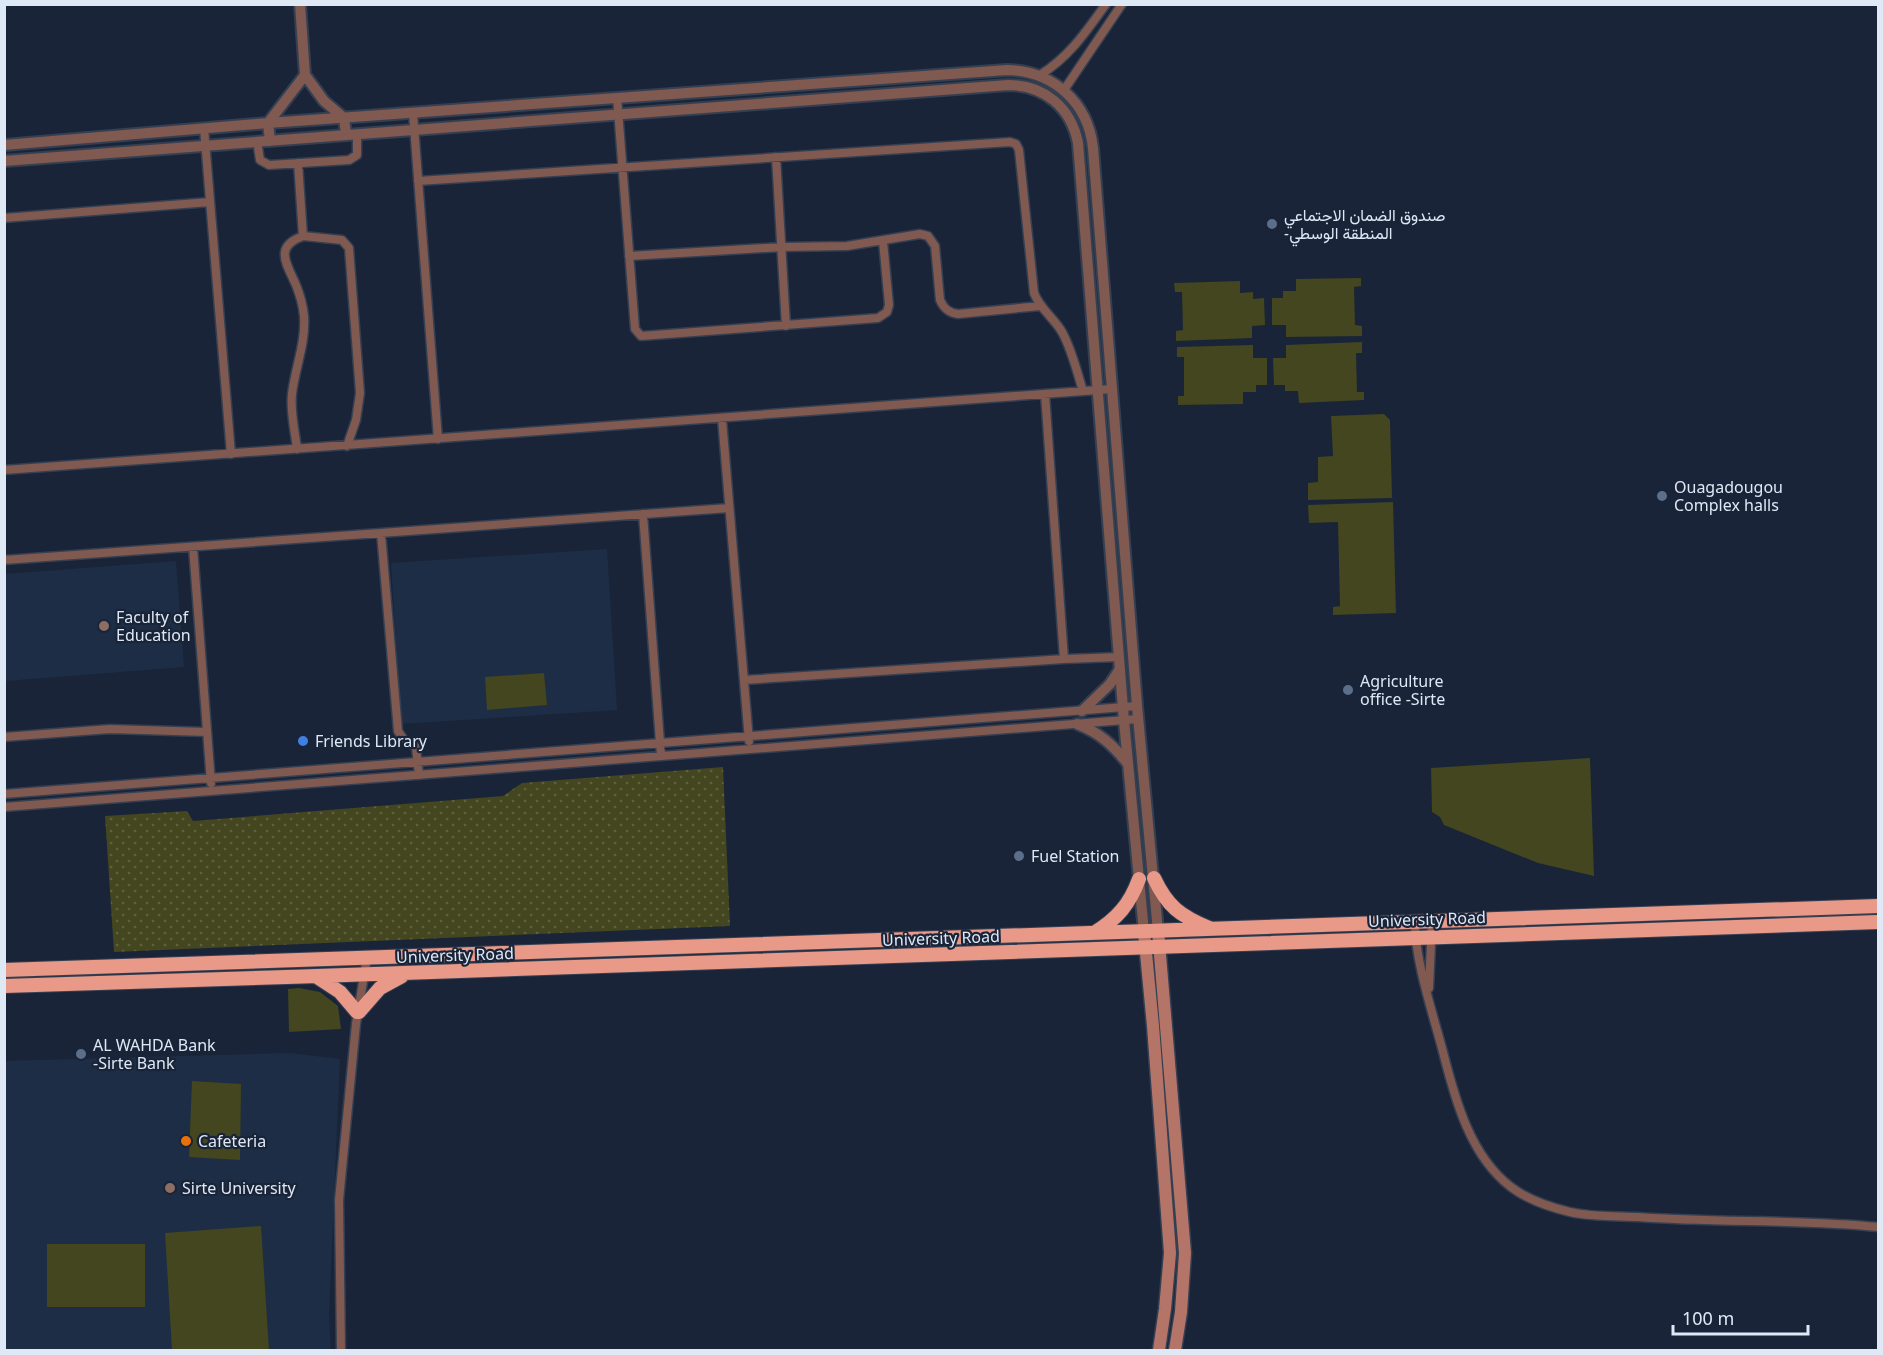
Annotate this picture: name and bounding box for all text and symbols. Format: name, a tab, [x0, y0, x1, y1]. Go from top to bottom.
place label: صندوق الضمان الاجتماعي -المنطقة الوسطي	[1284, 204, 1445, 247]
marker: صندوق الضمان الاجتماعي -المنطقة الوسطي	[1265, 217, 1279, 231]
place label: Ouagadougou Complex halls	[1674, 476, 1783, 516]
marker: Ouagadougou Complex halls	[1655, 489, 1669, 503]
place label: Faculty of Education	[116, 606, 191, 646]
marker: Faculty of Education	[97, 619, 111, 633]
place label: Agriculture office -Sirte	[1360, 670, 1445, 710]
marker: Agriculture office -Sirte	[1341, 683, 1355, 697]
place label: Friends Library	[315, 730, 428, 752]
marker: Friends Library	[296, 734, 310, 748]
place label: Fuel Station	[1031, 845, 1120, 867]
marker: Fuel Station	[1012, 849, 1026, 863]
street label: University Road	[1368, 906, 1486, 932]
street label: University Road	[882, 925, 1000, 951]
street label: University Road	[396, 942, 514, 968]
place label: AL WAHDA Bank -Sirte Bank	[93, 1034, 216, 1074]
marker: AL WAHDA Bank -Sirte Bank	[74, 1047, 88, 1061]
place label: Cafeteria	[198, 1130, 266, 1152]
marker: Cafeteria	[179, 1134, 193, 1148]
place label: Sirte University	[182, 1177, 297, 1199]
marker: Sirte University	[163, 1181, 177, 1195]
scale bar	[1673, 1298, 1808, 1336]
text: 100 m	[1682, 1306, 1734, 1330]

